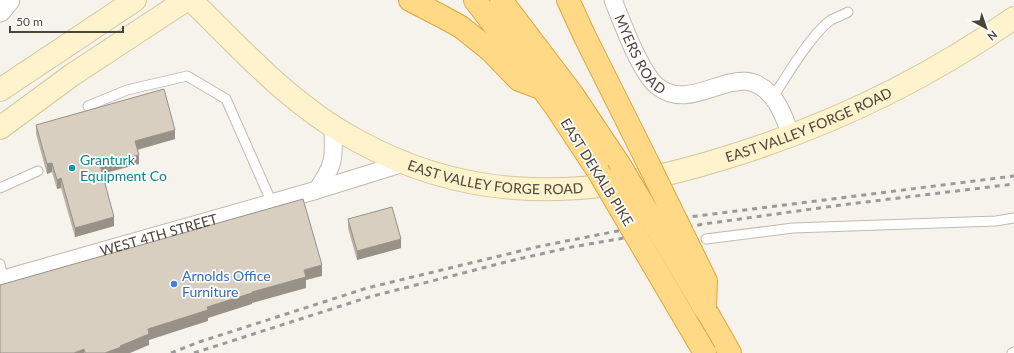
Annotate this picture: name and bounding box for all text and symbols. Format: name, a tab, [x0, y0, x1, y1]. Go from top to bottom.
scale bar	[10, 8, 123, 34]
north arrow	[966, 8, 1006, 48]
street label: MYERS ROAD	[612, 12, 669, 98]
text: 50 m	[16, 14, 43, 29]
text: N	[985, 28, 1000, 44]
street label: EAST VALLEY FORGE ROAD	[723, 83, 895, 165]
street label: EAST DEKALB PIKE	[557, 115, 637, 229]
place label: Granturk Equipment Co	[80, 151, 167, 184]
street label: EAST VALLEY FORGE ROAD	[406, 156, 584, 197]
marker: Granturk Equipment Co	[67, 163, 77, 173]
street label: WEST 4TH STREET	[98, 209, 220, 259]
place label: Arnolds Office Furniture	[182, 267, 271, 300]
marker: Arnolds Office Furniture	[169, 279, 179, 289]

